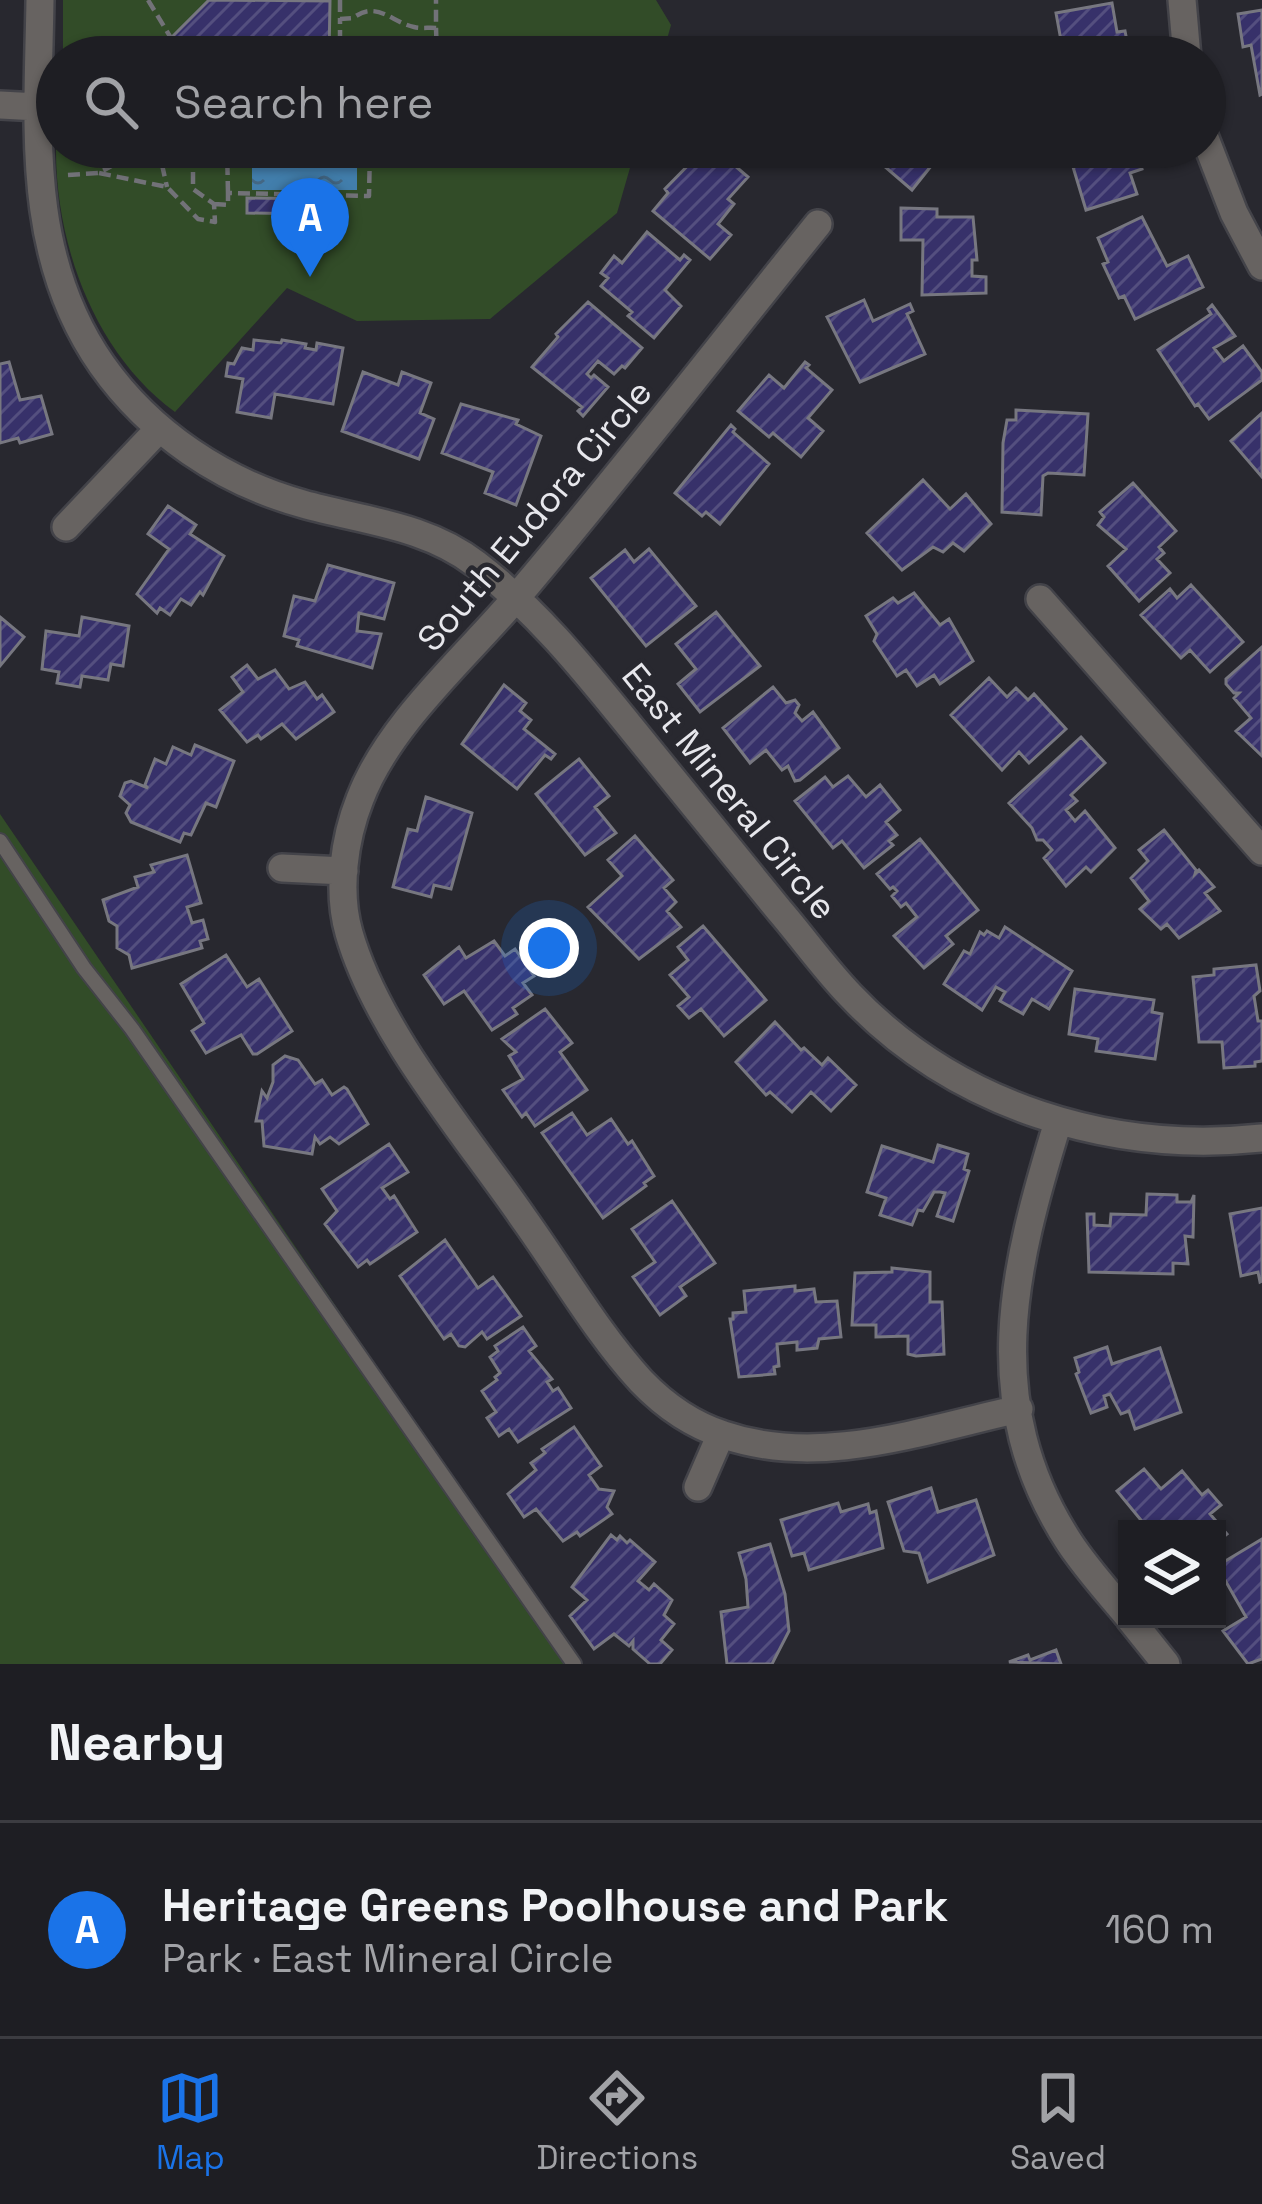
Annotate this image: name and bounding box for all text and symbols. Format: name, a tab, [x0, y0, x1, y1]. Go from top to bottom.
search box	[36, 36, 1226, 168]
icon: search	[78, 69, 144, 135]
text: Search here	[174, 74, 433, 131]
pin: A	[271, 178, 349, 277]
street label: South Eudora Circle	[407, 370, 662, 661]
street label: East Mineral Circle	[612, 654, 847, 929]
your location	[519, 918, 579, 978]
map controls	[1118, 1520, 1226, 1628]
button: layers	[1118, 1520, 1226, 1628]
text: Nearby	[48, 1710, 225, 1775]
text: Heritage Greens Poolhouse and Park	[162, 1877, 948, 1934]
text: A	[75, 1905, 99, 1954]
text: 160 m	[1105, 1905, 1214, 1954]
text: Park · East Mineral Circle	[162, 1934, 614, 1983]
tab: Map	[156, 2065, 225, 2179]
tab: Directions	[536, 2065, 698, 2179]
tab: Saved	[1010, 2065, 1106, 2179]

